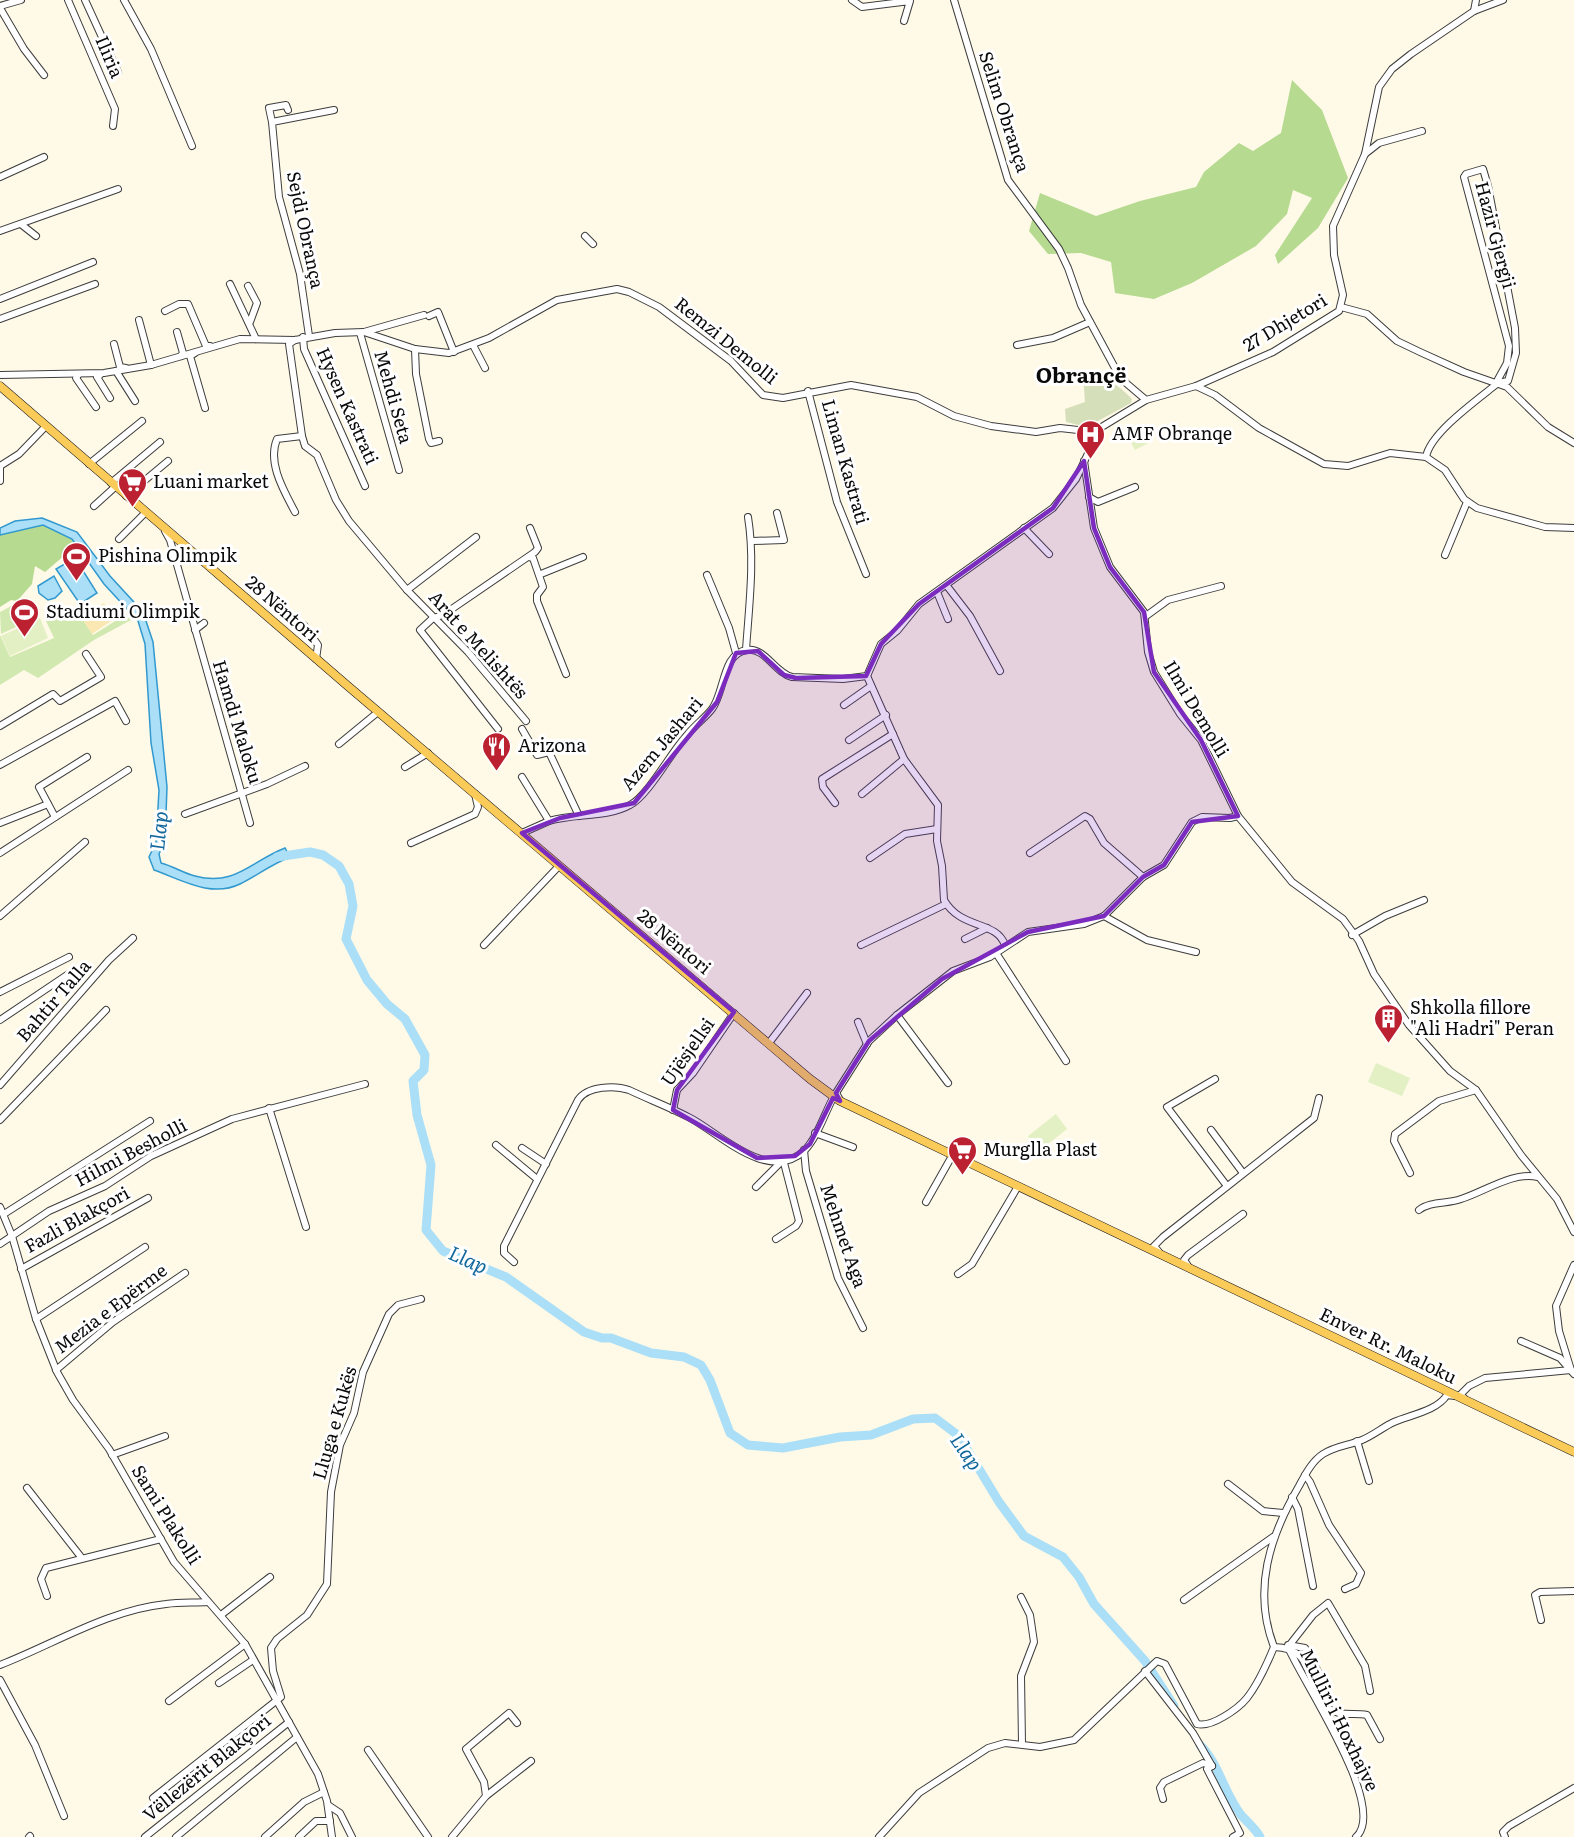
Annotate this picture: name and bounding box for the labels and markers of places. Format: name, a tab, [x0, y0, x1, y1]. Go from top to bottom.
hospital icon: AMF Obranqe	[1075, 418, 1107, 460]
place label: AMF Obranqe	[1112, 419, 1232, 446]
supermarket icon: Luani market	[116, 466, 148, 508]
place label: Luani market	[153, 467, 270, 494]
sports icon: Pishina Olimpik	[61, 540, 93, 582]
place label: Pishina Olimpik	[98, 541, 238, 568]
sports icon: Stadiumi Olimpik	[9, 596, 41, 638]
place label: Stadiumi Olimpik	[46, 597, 201, 624]
restaurant icon: Arizona	[481, 730, 513, 772]
place label: Arizona	[518, 731, 586, 758]
place label: Shkolla fillore "Ali Hadri" Peran	[1410, 993, 1554, 1041]
building icon: Shkolla fillore "Ali Hadri" Peran	[1373, 1002, 1405, 1044]
supermarket icon: Murglla Plast	[946, 1134, 978, 1176]
place label: Murglla Plast	[983, 1135, 1098, 1162]

